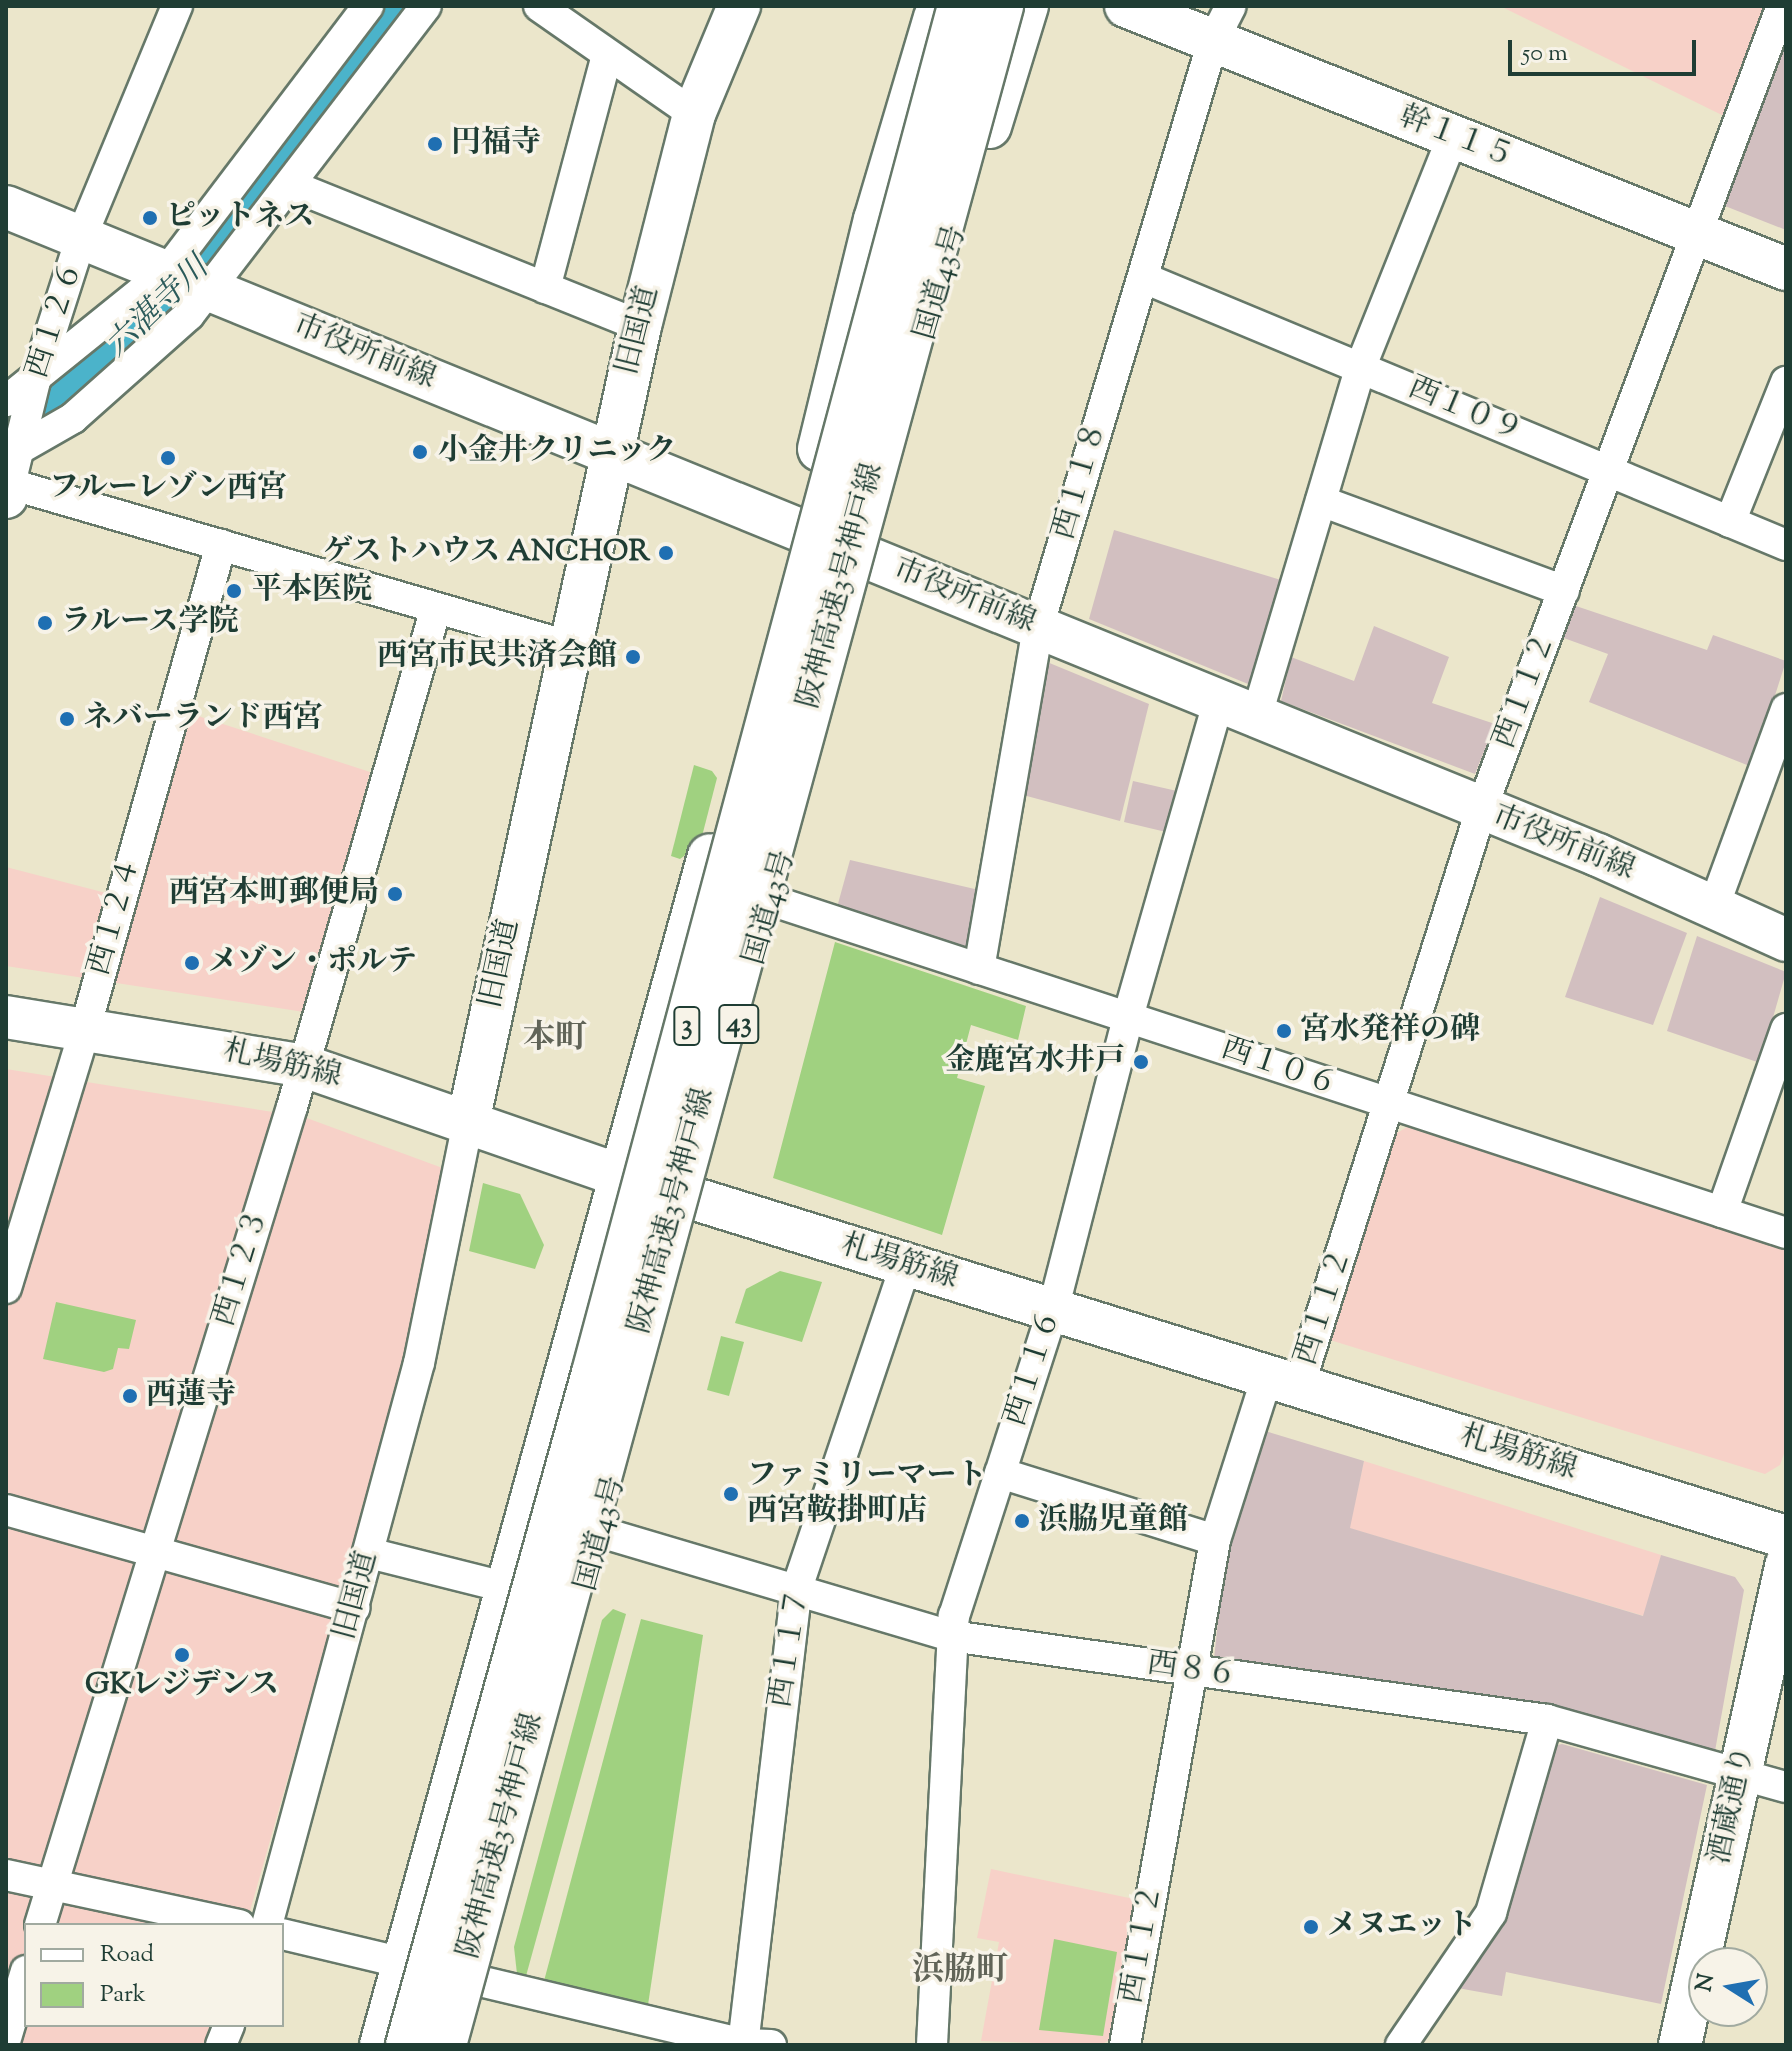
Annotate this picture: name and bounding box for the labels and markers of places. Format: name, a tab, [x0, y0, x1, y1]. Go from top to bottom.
place label: 円福寺	[451, 126, 541, 162]
marker: 円福寺	[426, 135, 444, 153]
place label: ピットネス	[166, 200, 316, 236]
marker: ピットネス	[141, 209, 159, 227]
place label: 小金井クリニック	[438, 434, 678, 470]
marker: 小金井クリニック	[409, 441, 431, 463]
marker: フルーレゾン西宮	[159, 449, 177, 467]
place label: フルーレゾン西宮	[48, 471, 288, 507]
place label: ゲストハウス ANCHOR	[320, 535, 650, 571]
marker: ゲストハウス ANCHOR	[657, 544, 675, 562]
place label: 平本医院	[252, 573, 372, 609]
marker: 平本医院	[223, 580, 245, 602]
place label: ラルース学院	[61, 605, 241, 641]
marker: ラルース学院	[36, 614, 54, 632]
place label: 西宮市民共済会館	[377, 639, 617, 675]
marker: 西宮市民共済会館	[624, 648, 642, 666]
place label: ネバーランド西宮	[83, 701, 323, 737]
marker: ネバーランド西宮	[58, 710, 76, 728]
place label: 西宮本町郵便局	[169, 876, 379, 912]
marker: 西宮本町郵便局	[386, 885, 404, 903]
place label: メゾン・ポルテ	[208, 945, 418, 981]
marker: メゾン・ポルテ	[183, 954, 201, 972]
place label: 宮水発祥の碑	[1300, 1013, 1480, 1049]
marker: 宮水発祥の碑	[1275, 1022, 1293, 1040]
place label: 金鹿宮水井戸	[945, 1044, 1125, 1080]
marker: 金鹿宮水井戸	[1132, 1053, 1150, 1071]
place label: 西蓮寺	[146, 1378, 236, 1414]
marker: 西蓮寺	[121, 1387, 139, 1405]
place label: ファミリーマート 西宮鞍掛町店	[747, 1459, 987, 1530]
marker: ファミリーマート 西宮鞍掛町店	[722, 1485, 740, 1503]
place label: 浜脇児童館	[1038, 1503, 1188, 1539]
marker: 浜脇児童館	[1013, 1512, 1031, 1530]
marker: GKレジデンス	[173, 1646, 191, 1664]
place label: GKレジデンス	[84, 1668, 280, 1704]
place label: メヌエット	[1327, 1909, 1477, 1945]
marker: メヌエット	[1302, 1918, 1320, 1936]

